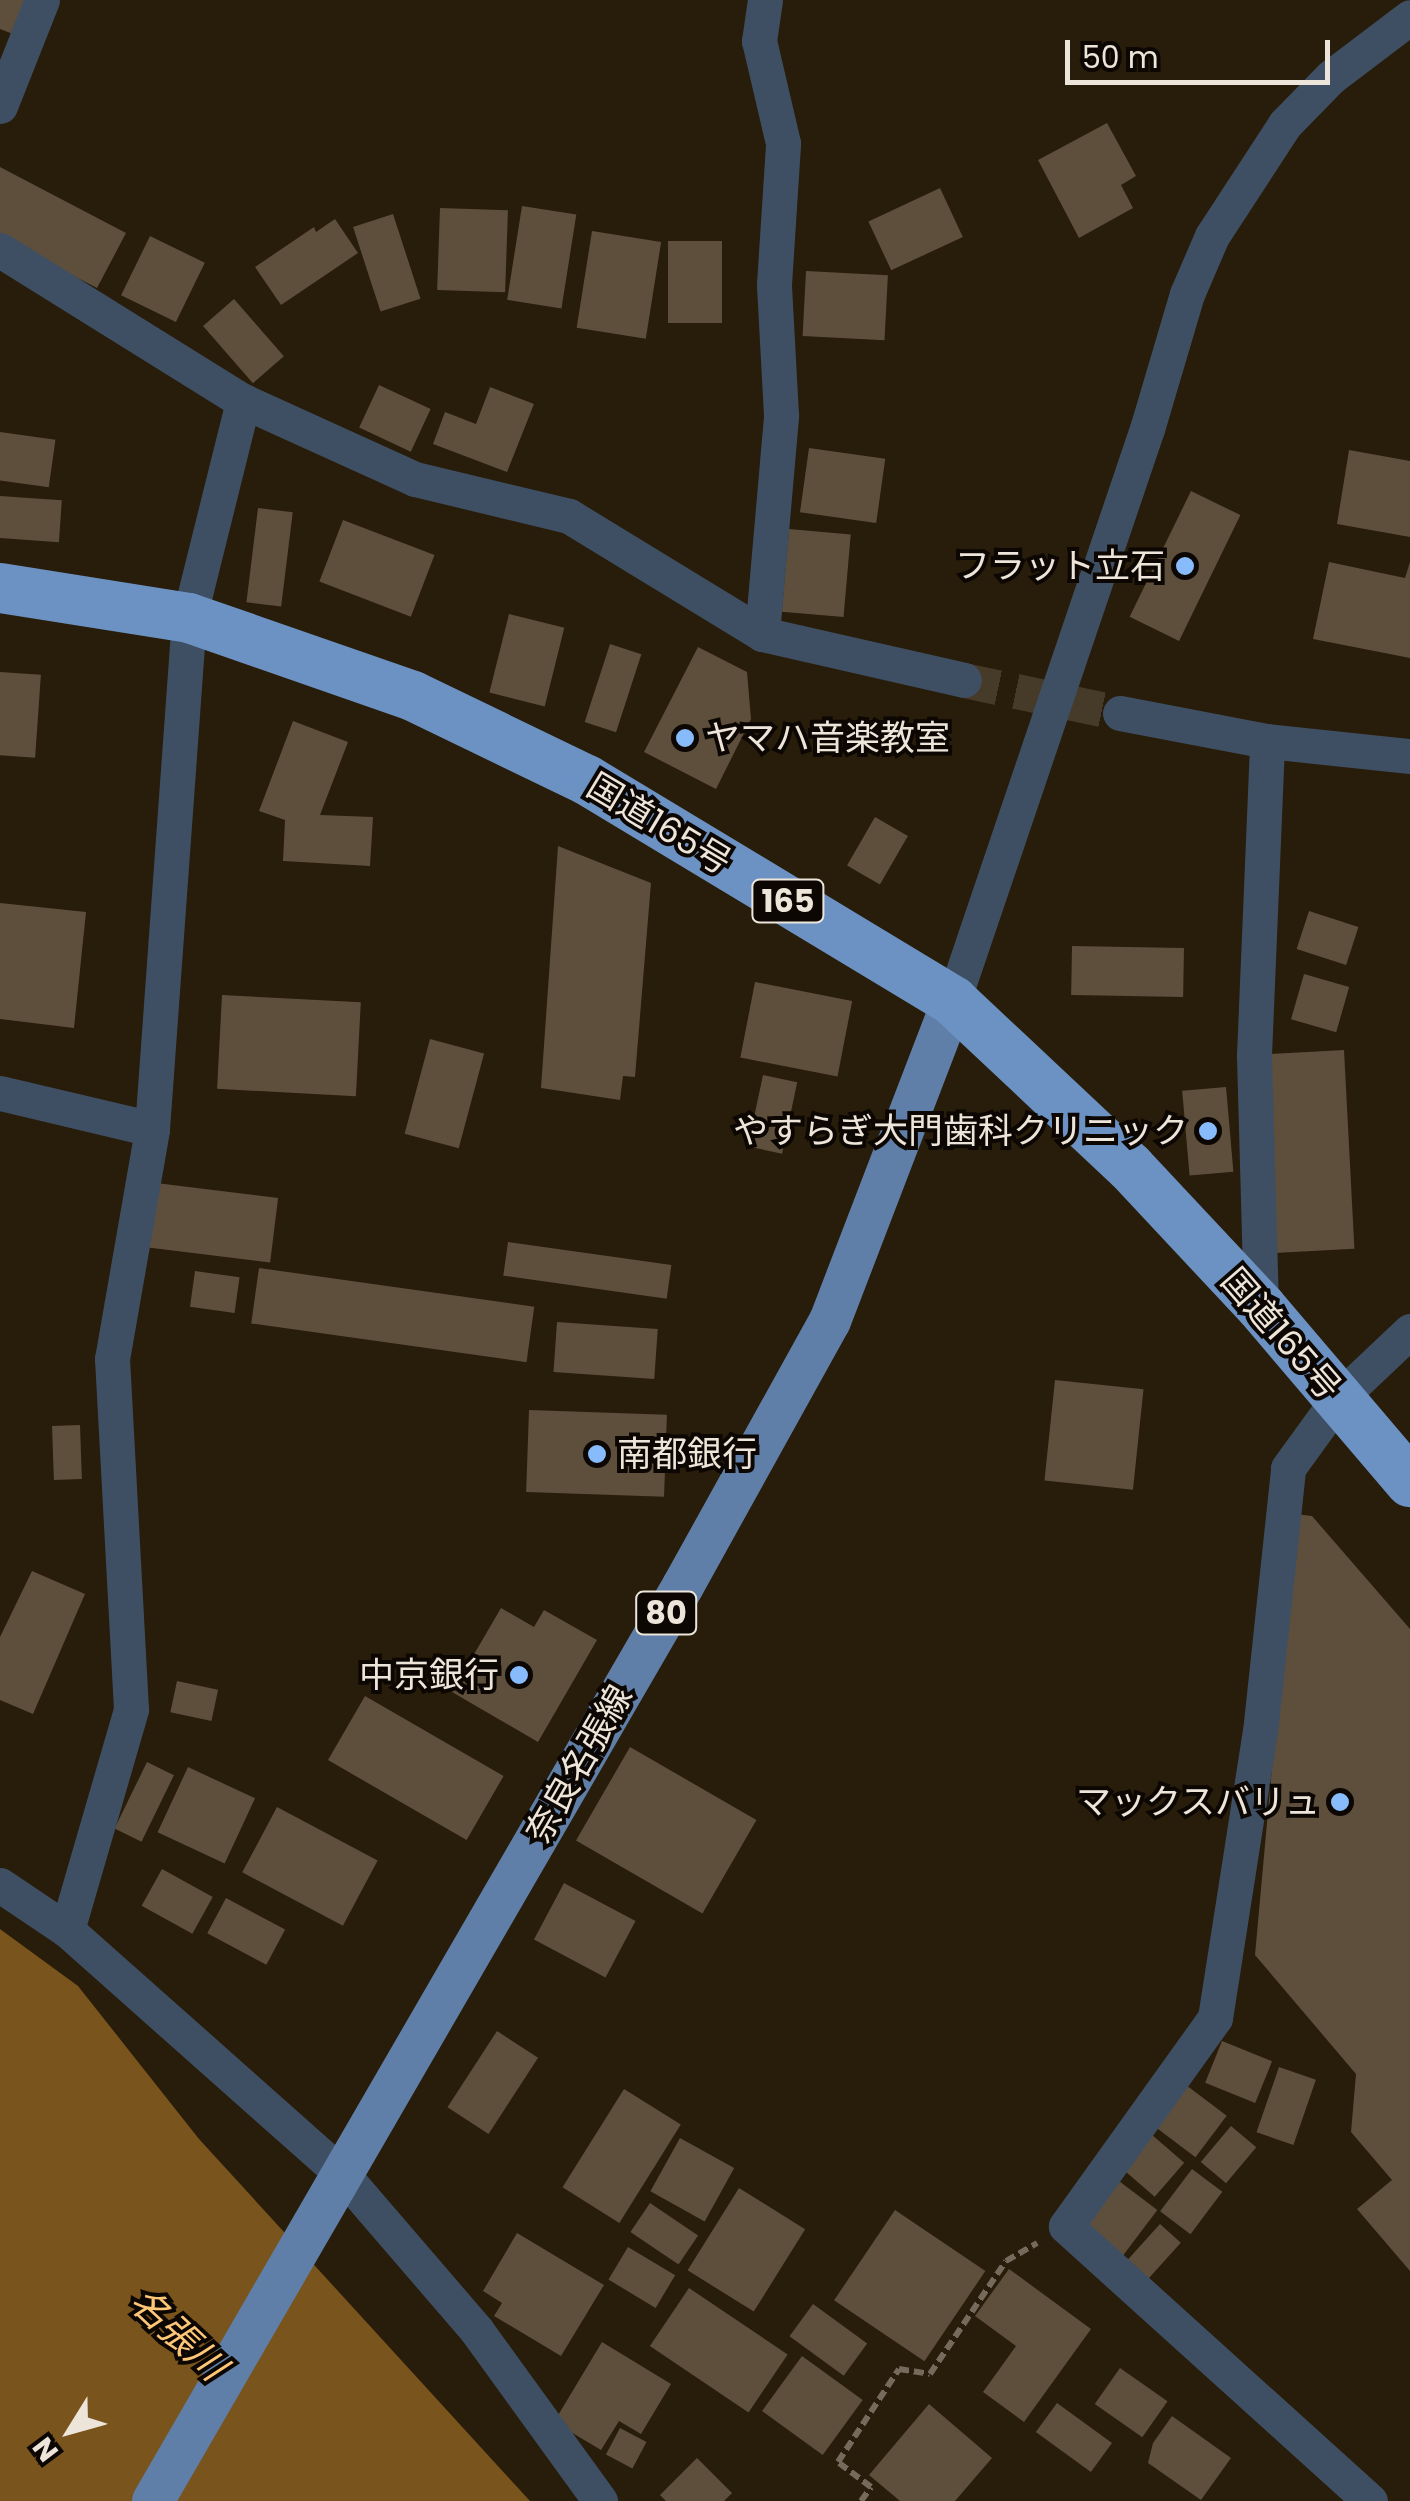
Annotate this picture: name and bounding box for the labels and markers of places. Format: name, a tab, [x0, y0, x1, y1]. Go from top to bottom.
place label: フラット立石	[955, 545, 1165, 587]
marker: フラット立石	[1174, 555, 1196, 577]
place label: ヤマハ音楽教室	[705, 717, 950, 759]
marker: ヤマハ音楽教室	[674, 727, 696, 749]
place label: やすらぎ大門歯科クリニック	[733, 1110, 1188, 1152]
marker: やすらぎ大門歯科クリニック	[1197, 1120, 1219, 1142]
place label: 南都銀行	[617, 1433, 757, 1475]
marker: 南都銀行	[586, 1443, 608, 1465]
place label: 中京銀行	[359, 1654, 499, 1696]
marker: 中京銀行	[508, 1664, 530, 1686]
place label: マックスバリュ	[1075, 1781, 1320, 1823]
marker: マックスバリュ	[1329, 1791, 1351, 1813]

